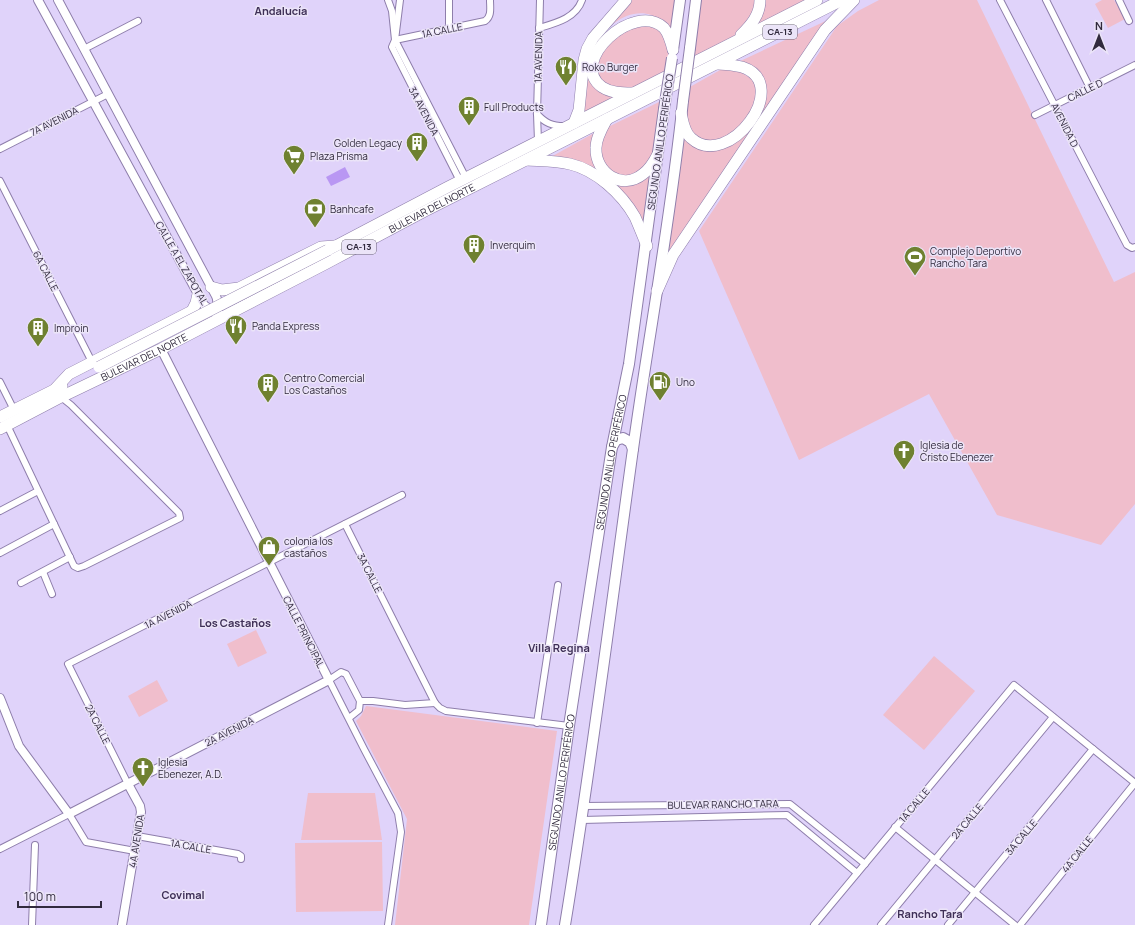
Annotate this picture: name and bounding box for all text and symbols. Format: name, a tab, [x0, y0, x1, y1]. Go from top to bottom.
district label: Andalucía	[255, 3, 307, 18]
north arrow	[1079, 16, 1119, 56]
text: N	[1095, 18, 1103, 33]
street label: 1A CALLE	[420, 19, 464, 41]
road number: CA-13	[763, 25, 797, 39]
street label: 1A AVENIDA	[531, 30, 545, 83]
restaurant icon: Roko Burger	[553, 54, 579, 87]
place label: Roko Burger	[582, 60, 638, 74]
street label: SEGUNDO ANILLO PERIFÉRICO	[644, 73, 676, 211]
street label: CALLE D	[1065, 75, 1105, 105]
street label: 3A AVENIDA	[406, 84, 443, 138]
building icon: Full Products	[456, 94, 482, 127]
place label: Full Products	[484, 100, 544, 114]
street label: AVENIDA D	[1048, 100, 1082, 150]
street label: 7A AVENIDA	[27, 103, 81, 139]
building icon: Golden Legacy	[404, 130, 430, 163]
place label: Golden Legacy	[334, 136, 403, 150]
supermarket icon: Plaza Prisma	[281, 143, 307, 176]
place label: Plaza Prisma	[310, 149, 368, 163]
street label: BULEVAR DEL NORTE	[386, 180, 477, 236]
bank icon: Banhcafe	[302, 196, 328, 229]
place label: Banhcafe	[330, 202, 374, 216]
street label: CALLE A EL ZAPOTAL	[152, 219, 212, 307]
building icon: Inverquim	[461, 232, 487, 265]
place label: Inverquim	[490, 238, 535, 252]
road number: CA-13	[342, 240, 376, 254]
sports icon: Complejo Deportivo Rancho Tara	[902, 244, 928, 277]
place label: Complejo Deportivo Rancho Tara	[930, 244, 1021, 270]
street label: 6A CALLE	[30, 248, 62, 294]
restaurant icon: Panda Express	[223, 313, 249, 346]
building icon: Improin	[25, 315, 51, 348]
place label: Panda Express	[252, 319, 320, 333]
place label: Improin	[54, 321, 88, 335]
street label: BULEVAR DEL NORTE	[98, 329, 190, 384]
fuel station icon: Uno	[647, 369, 673, 402]
building icon: Centro Comercial Los Castaños	[255, 371, 281, 404]
place label: Centro Comercial Los Castaños	[284, 371, 365, 397]
place label: Uno	[676, 375, 695, 389]
street label: SEGUNDO ANILLO PERIFÉRICO	[592, 393, 630, 531]
church icon: Iglesia de Cristo Ebenezer	[891, 438, 917, 471]
place label: Iglesia de Cristo Ebenezer	[920, 438, 994, 464]
shop icon: colonia los castaños	[256, 534, 282, 567]
place label: colonia los castaños	[284, 534, 333, 560]
street label: 3A CALLE	[354, 551, 386, 596]
street label: CALLE PRINCIPAL	[280, 594, 328, 670]
street label: 1A AVENIDA	[142, 596, 195, 632]
district label: Los Castaños	[199, 615, 271, 630]
district label: Villa Regina	[528, 640, 590, 655]
street label: 2A CALLE	[82, 702, 114, 747]
street label: 2A AVENIDA	[202, 712, 256, 749]
street label: SEGUNDO ANILLO PERIFÉRICO	[545, 713, 578, 851]
church icon: Iglesia Ebenezer, A.D.	[130, 755, 156, 788]
place label: Iglesia Ebenezer, A.D.	[158, 755, 223, 781]
street label: 1A CALLE	[895, 784, 933, 825]
street label: BULEVAR RANCHO TARA	[667, 796, 779, 812]
street label: 2A CALLE	[948, 800, 986, 842]
street label: 4A AVENIDA	[125, 813, 147, 869]
street label: 3A CALLE	[1002, 816, 1040, 858]
street label: 4A CALLE	[1058, 832, 1096, 875]
street label: 1A CALLE	[169, 836, 213, 857]
scale bar	[18, 883, 101, 909]
district label: Covimal	[161, 887, 205, 902]
text: 100 m	[24, 888, 56, 905]
district label: Rancho Tara	[897, 906, 963, 921]

